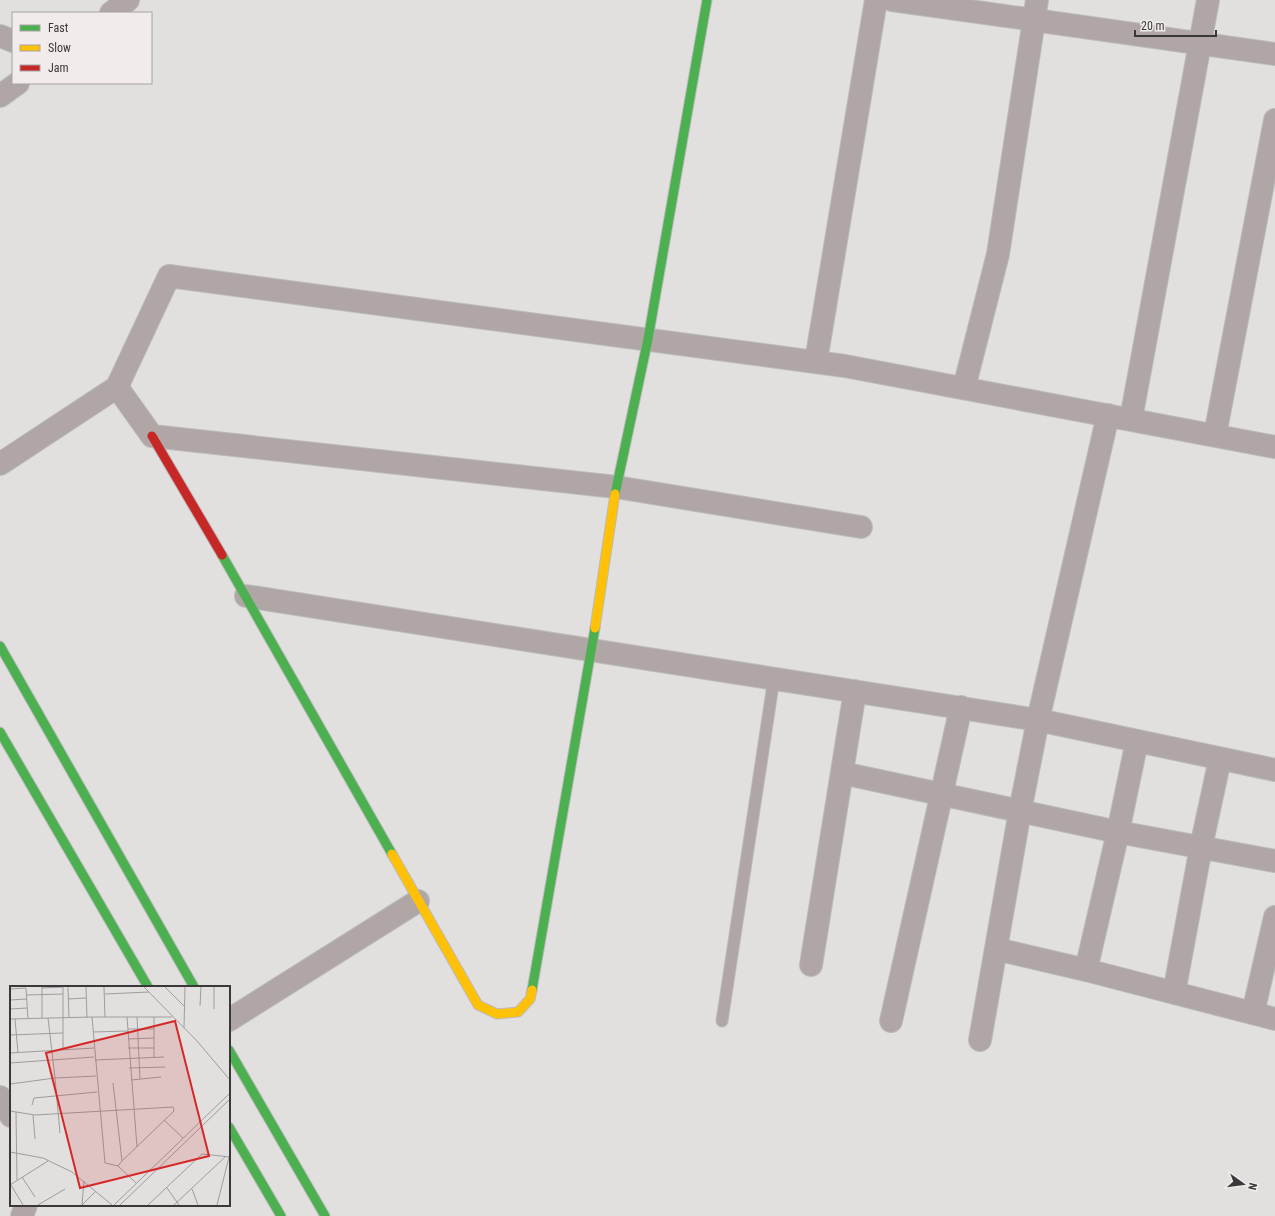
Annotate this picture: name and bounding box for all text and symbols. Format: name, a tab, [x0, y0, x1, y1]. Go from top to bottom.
legend	[12, 12, 152, 84]
scale bar	[1135, 12, 1216, 38]
text: 20 m	[1141, 19, 1165, 33]
text: Fast	[48, 21, 69, 35]
text: Slow	[48, 41, 71, 55]
text: Jam	[48, 61, 69, 75]
inset map	[10, 986, 230, 1206]
north arrow	[1223, 1164, 1263, 1204]
text: N	[1245, 1181, 1259, 1191]

